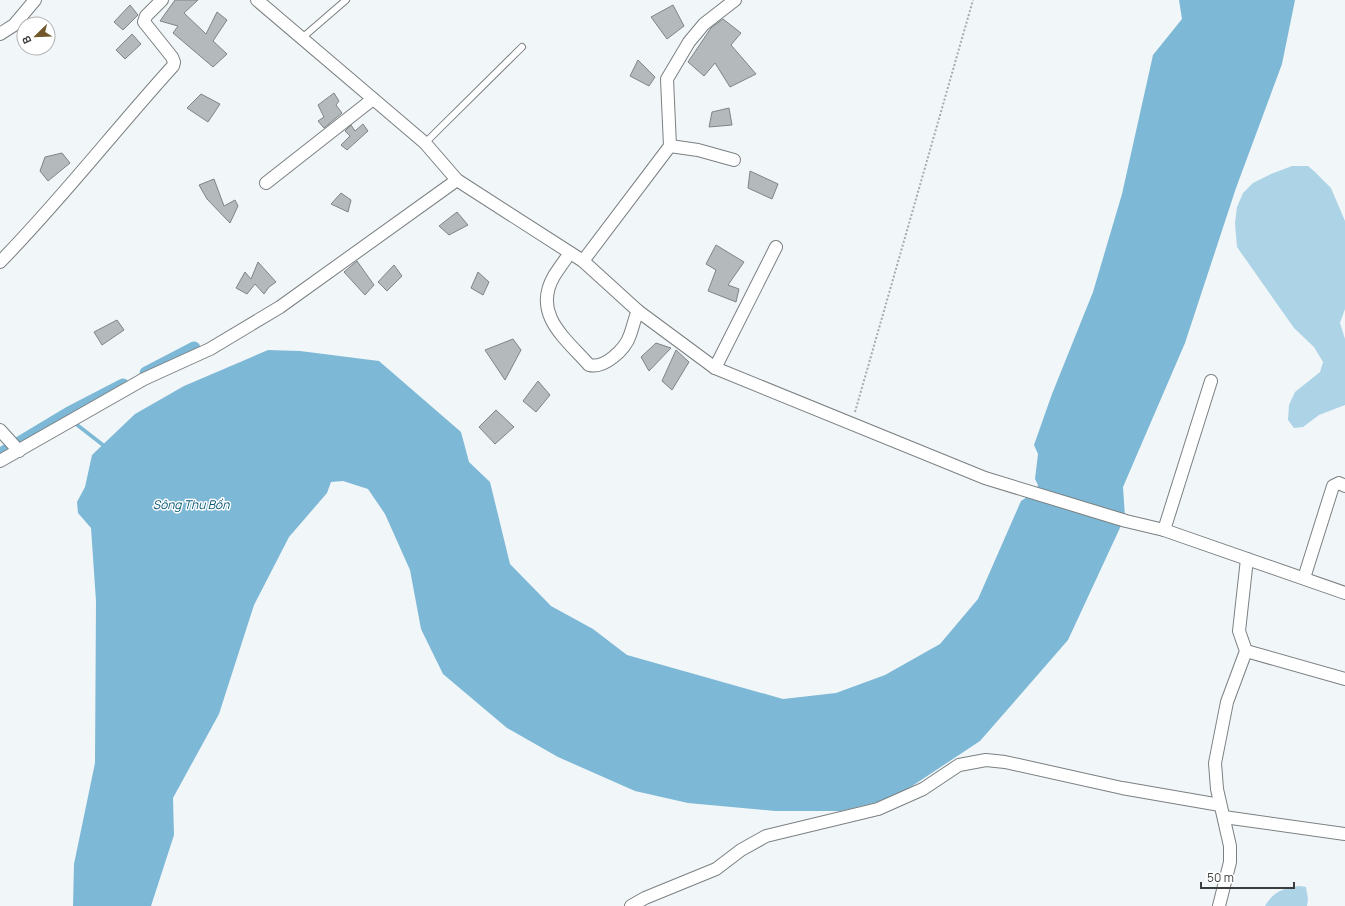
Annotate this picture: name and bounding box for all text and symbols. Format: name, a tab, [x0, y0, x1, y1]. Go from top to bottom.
north arrow	[16, 16, 56, 56]
text: B	[18, 34, 35, 46]
water label: Sông Thu Bồn	[153, 496, 230, 513]
scale bar	[1201, 864, 1294, 890]
text: 50 m	[1207, 869, 1234, 886]

